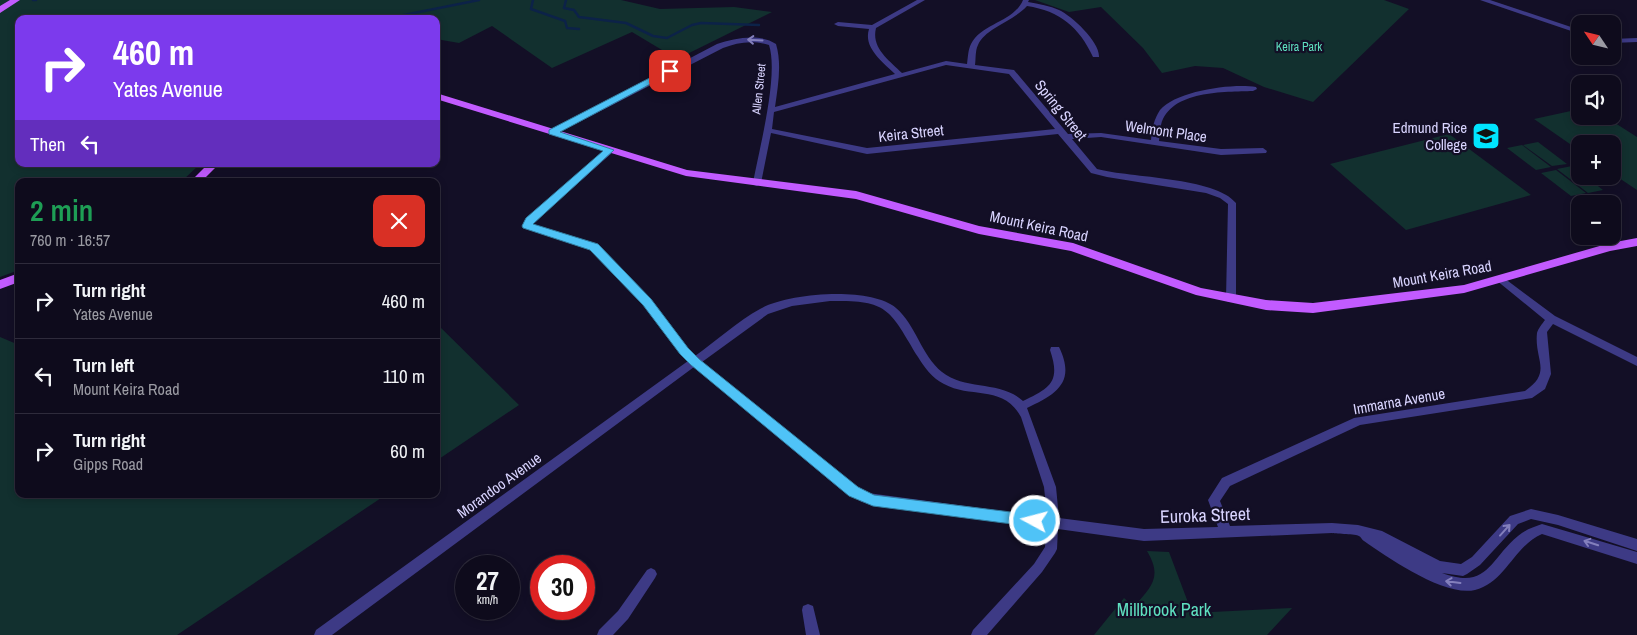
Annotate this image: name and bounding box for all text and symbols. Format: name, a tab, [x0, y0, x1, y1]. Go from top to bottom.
north arrow	[1571, 15, 1621, 65]
map controls	[1571, 15, 1621, 245]
text: 460 m	[113, 29, 194, 76]
icon: right	[30, 35, 95, 100]
one-way arrow	[747, 36, 763, 45]
park label: Keira Park	[1276, 39, 1322, 55]
pin	[649, 50, 691, 92]
icon: arrive	[656, 57, 684, 85]
street label: Allen Street	[748, 63, 770, 116]
text: Yates Avenue	[113, 74, 223, 104]
street label: Spring Street	[1030, 75, 1092, 145]
button: sound	[1571, 75, 1621, 125]
street label: Welmont Place	[1124, 115, 1208, 147]
place label: Edmund Rice College	[1392, 117, 1467, 155]
street label: Keira Street	[877, 119, 945, 147]
school or university icon: Edmund Rice College	[1471, 121, 1501, 151]
icon: left	[76, 130, 104, 158]
text: Then	[30, 131, 66, 157]
button: +	[1571, 135, 1621, 185]
text: 2 min	[30, 190, 93, 230]
button: close	[373, 195, 425, 247]
button: −	[1571, 195, 1621, 245]
street label: Mount Keira Road	[988, 205, 1090, 247]
text: 760 m · 16:57	[30, 229, 110, 251]
street label: Mount Keira Road	[1391, 255, 1493, 293]
text: Turn right	[73, 277, 145, 303]
icon: right	[30, 287, 58, 315]
text: 460 m	[382, 288, 425, 314]
text: Yates Avenue	[73, 303, 153, 325]
text: Turn left	[73, 352, 134, 378]
icon: left	[30, 362, 58, 390]
text: 110 m	[383, 363, 425, 389]
text: Mount Keira Road	[73, 378, 179, 400]
street label: Immarna Avenue	[1351, 383, 1447, 419]
text: Turn right	[73, 427, 145, 453]
icon: right	[30, 437, 58, 465]
text: 60 m	[390, 438, 425, 464]
street label: Morandoo Avenue	[453, 447, 546, 523]
text: Gipps Road	[73, 453, 143, 475]
position arrow	[1008, 494, 1060, 546]
street label: Euroka Street	[1159, 501, 1251, 529]
one-way arrow	[1499, 523, 1511, 536]
one-way arrow	[1583, 538, 1599, 547]
speed limit sign: 30	[530, 555, 595, 620]
text: 27	[476, 564, 499, 598]
one-way arrow	[1445, 577, 1461, 587]
text: km/h	[477, 592, 498, 608]
park label: Millbrook Park	[1117, 597, 1212, 622]

